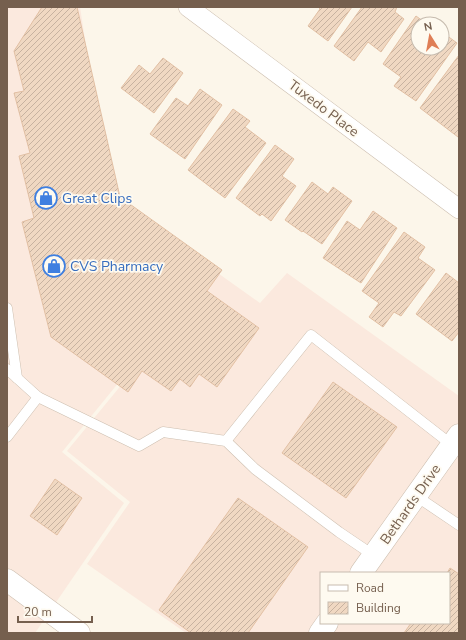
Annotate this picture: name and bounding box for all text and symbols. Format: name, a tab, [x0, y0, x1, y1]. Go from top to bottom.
north arrow	[410, 16, 450, 56]
text: N	[423, 19, 434, 35]
street label: Tuxedo Place	[285, 76, 363, 141]
shop icon: Great Clips	[33, 185, 59, 211]
place label: Great Clips	[62, 189, 132, 208]
shop icon: CVS Pharmacy	[41, 253, 67, 279]
place label: CVS Pharmacy	[70, 257, 164, 276]
street label: Bethards Drive	[376, 460, 445, 548]
legend	[320, 572, 450, 624]
text: Road	[356, 580, 384, 596]
scale bar	[18, 598, 92, 624]
text: Building	[356, 600, 401, 616]
text: 20 m	[24, 604, 52, 620]

